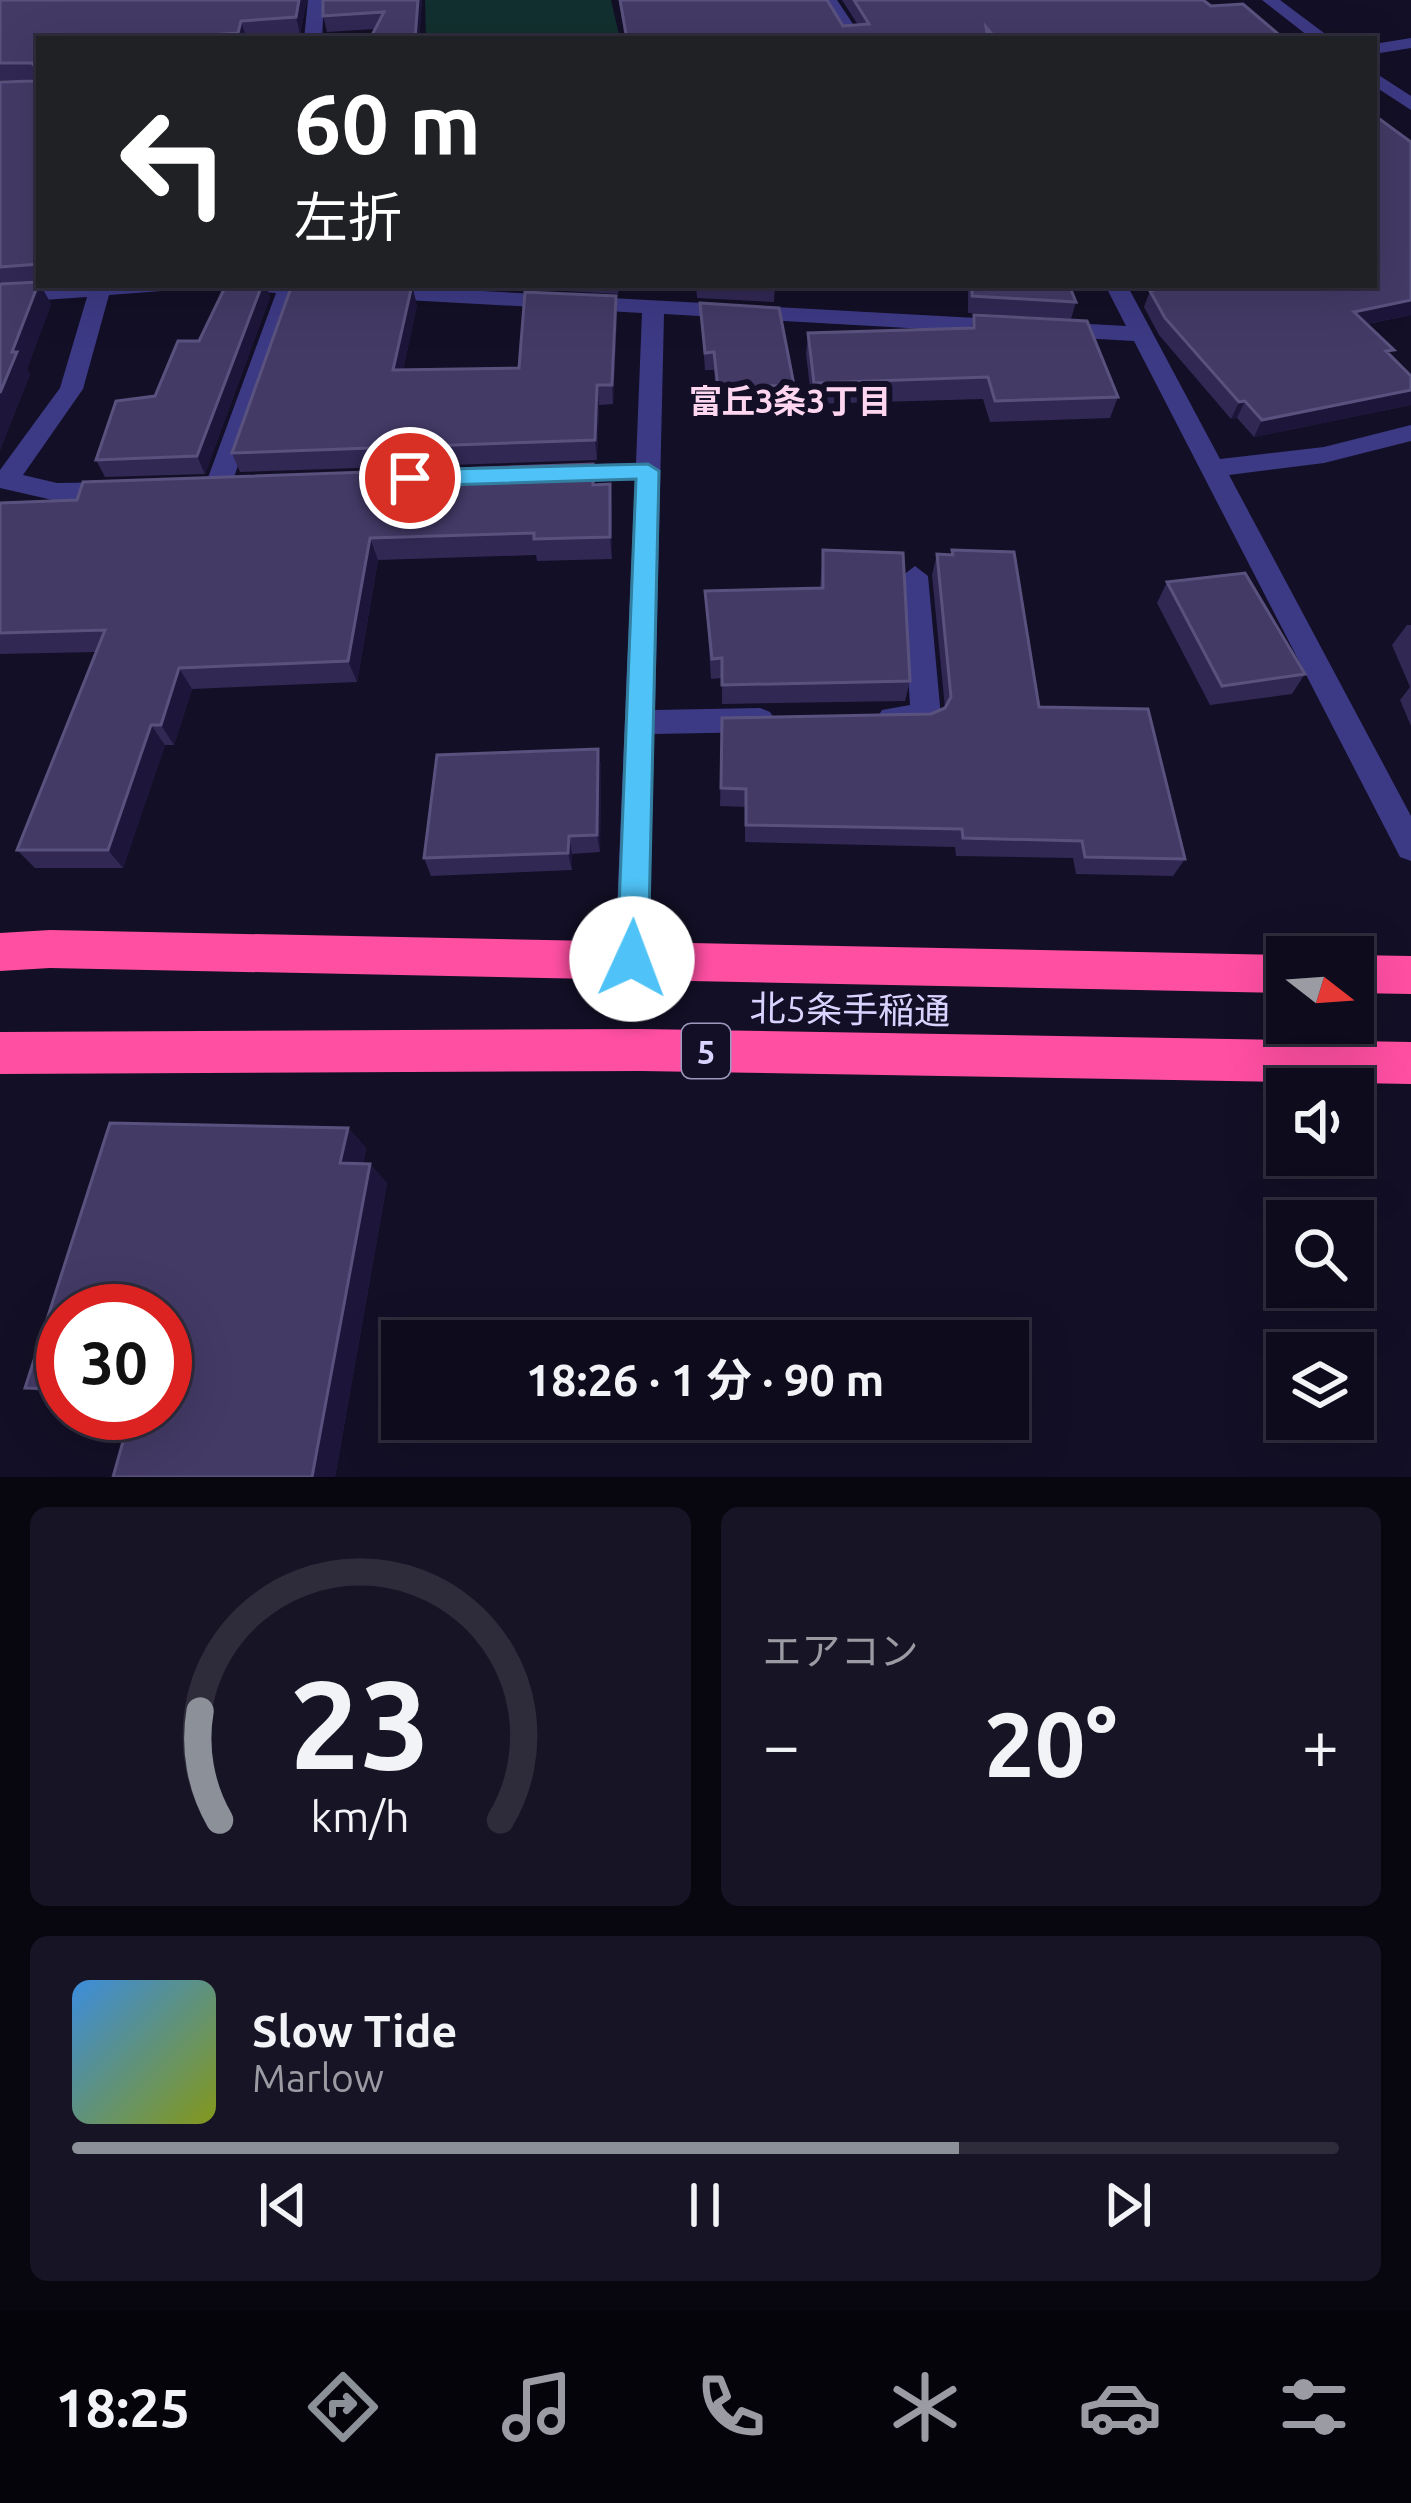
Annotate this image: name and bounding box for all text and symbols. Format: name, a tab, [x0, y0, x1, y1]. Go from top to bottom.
text: 60 m	[294, 76, 481, 170]
icon: left	[96, 84, 252, 240]
text: 左折	[294, 187, 402, 247]
district label: 富丘3条3丁目	[689, 382, 891, 419]
pin	[359, 427, 461, 529]
icon: arrive	[377, 445, 443, 511]
position arrow	[569, 896, 695, 1022]
north arrow	[1266, 936, 1374, 1044]
map controls	[1266, 936, 1374, 1440]
street label: 北5条手稲通	[750, 987, 950, 1031]
road number: 5	[682, 1024, 730, 1078]
button: sound	[1266, 1068, 1374, 1176]
button: search	[1266, 1200, 1374, 1308]
speed limit sign: 30	[36, 1284, 192, 1440]
button: layers	[1266, 1332, 1374, 1440]
text: 18:26 · 1 分 · 90 m	[526, 1354, 884, 1405]
text: エアコン	[763, 1629, 919, 1672]
text: 23	[290, 1653, 431, 1793]
text: 20°	[984, 1693, 1117, 1794]
text: −	[763, 1707, 800, 1781]
text: +	[1302, 1707, 1339, 1781]
text: km/h	[311, 1791, 410, 1839]
text: Slow Tide	[252, 2005, 457, 2056]
text: Marlow	[252, 2056, 384, 2099]
icon: previous	[250, 2172, 316, 2238]
icon: pause	[672, 2172, 738, 2238]
icon: next	[1095, 2172, 1161, 2238]
icon: directions	[301, 2365, 385, 2449]
icon: music	[495, 2365, 579, 2449]
icon: phone	[689, 2365, 773, 2449]
icon: climate	[883, 2365, 967, 2449]
icon: car	[1078, 2365, 1162, 2449]
icon: filters	[1272, 2365, 1356, 2449]
text: 18:25	[55, 2377, 190, 2437]

